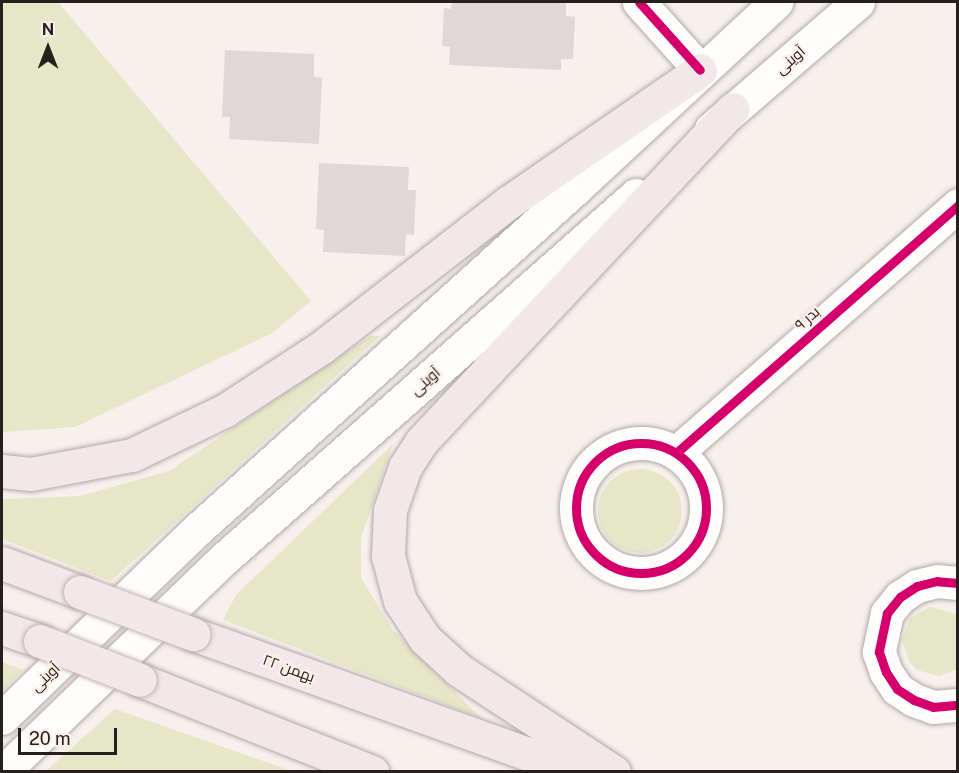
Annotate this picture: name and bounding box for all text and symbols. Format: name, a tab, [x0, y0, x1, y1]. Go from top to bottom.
north arrow	[18, 18, 78, 78]
text: N	[42, 20, 54, 39]
street label: آوینی	[771, 42, 809, 78]
street label: بدر ۹	[791, 302, 823, 334]
street label: آوینی	[406, 363, 444, 399]
street label: ۲۲ بهمن	[261, 650, 317, 686]
street label: آوینی	[27, 659, 63, 695]
scale bar	[21, 716, 120, 754]
text: 20 m	[29, 728, 71, 749]

